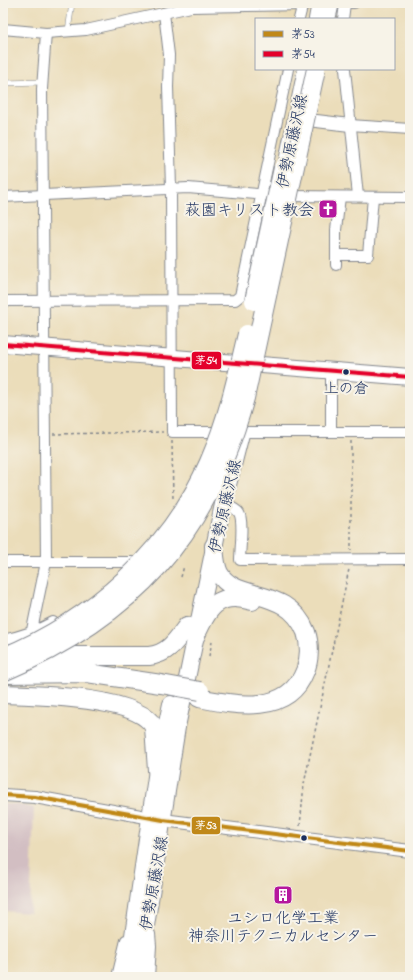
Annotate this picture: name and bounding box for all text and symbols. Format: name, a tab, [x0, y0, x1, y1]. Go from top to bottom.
legend	[255, 18, 395, 70]
text: 茅53	[291, 26, 315, 44]
text: 茅54	[291, 46, 315, 64]
street label: 伊勢原藤沢線	[271, 92, 315, 191]
church icon: 萩園キリスト教会	[317, 198, 339, 220]
place label: 萩園キリスト教会	[185, 199, 314, 223]
line badge: 茅54	[191, 351, 222, 370]
text: 茅54	[195, 353, 217, 369]
marker: 上の倉	[341, 367, 351, 377]
place label: 上の倉	[323, 378, 369, 400]
street label: 伊勢原藤沢線	[203, 457, 248, 556]
line badge: 茅53	[191, 816, 221, 835]
text: 茅53	[195, 818, 217, 834]
unlabelled marker	[299, 833, 309, 843]
street label: 伊勢原藤沢線	[135, 834, 175, 933]
building icon: ユシロ化学工業 神奈川テクニカルセンター	[272, 884, 294, 906]
place label: ユシロ化学工業 神奈川テクニカルセンター	[188, 907, 378, 949]

